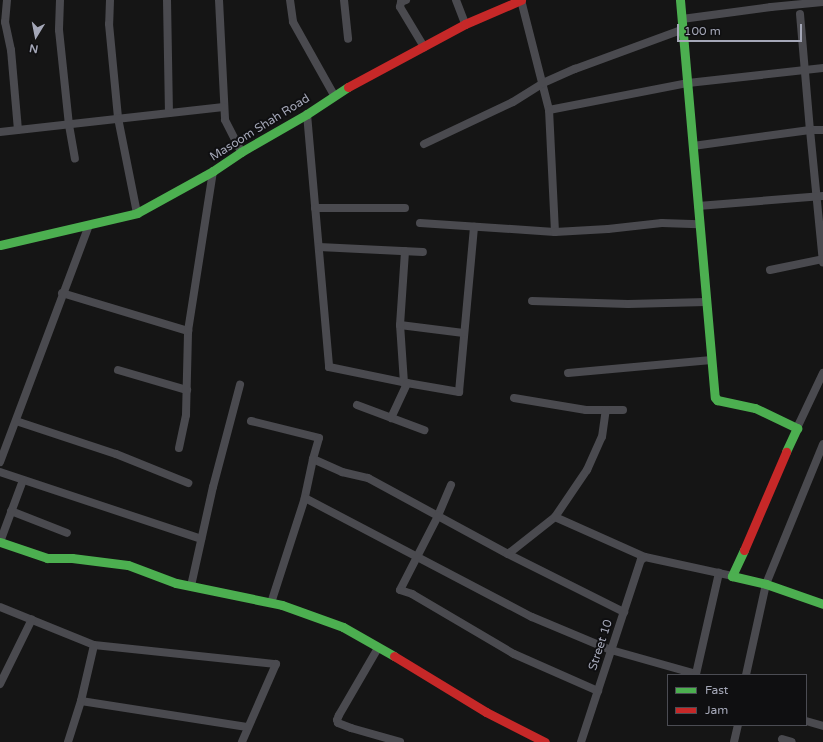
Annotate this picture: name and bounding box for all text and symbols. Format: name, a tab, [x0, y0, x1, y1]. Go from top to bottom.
north arrow	[16, 16, 56, 56]
scale bar	[679, 16, 804, 42]
text: 100 m	[684, 24, 721, 38]
text: N	[28, 41, 39, 55]
street label: Masoom Shah Road	[208, 91, 312, 165]
street label: Street 10	[586, 618, 616, 672]
legend	[667, 674, 807, 726]
text: Fast	[705, 683, 728, 697]
text: Jam	[705, 703, 728, 717]

